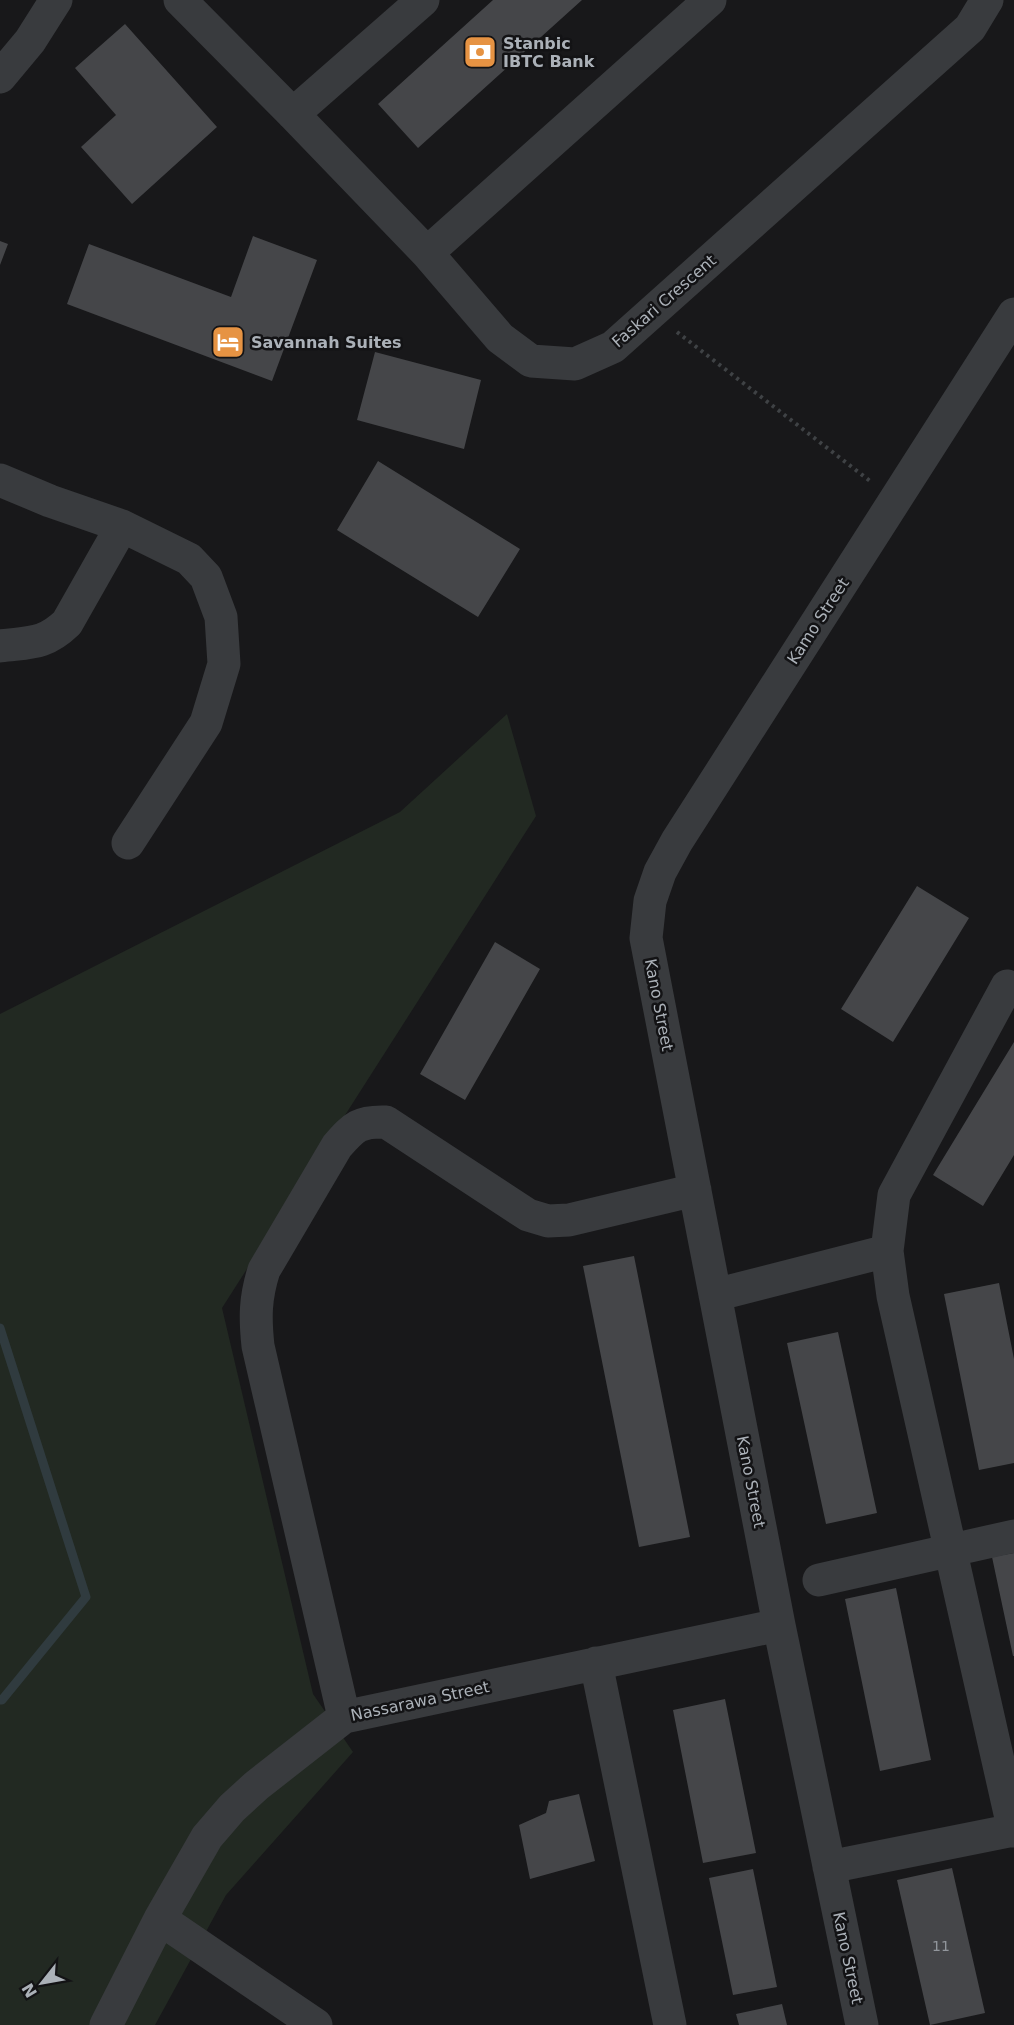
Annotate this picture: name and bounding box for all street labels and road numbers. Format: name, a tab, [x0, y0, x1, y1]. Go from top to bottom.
street label: Faskari Crescent	[608, 251, 720, 351]
street label: Kamo Street	[783, 574, 853, 668]
street label: Kano Street	[641, 957, 677, 1053]
street label: Kano Street	[733, 1434, 769, 1530]
street label: Nassarawa Street	[349, 1677, 491, 1725]
street label: Kano Street	[829, 1910, 867, 2006]

